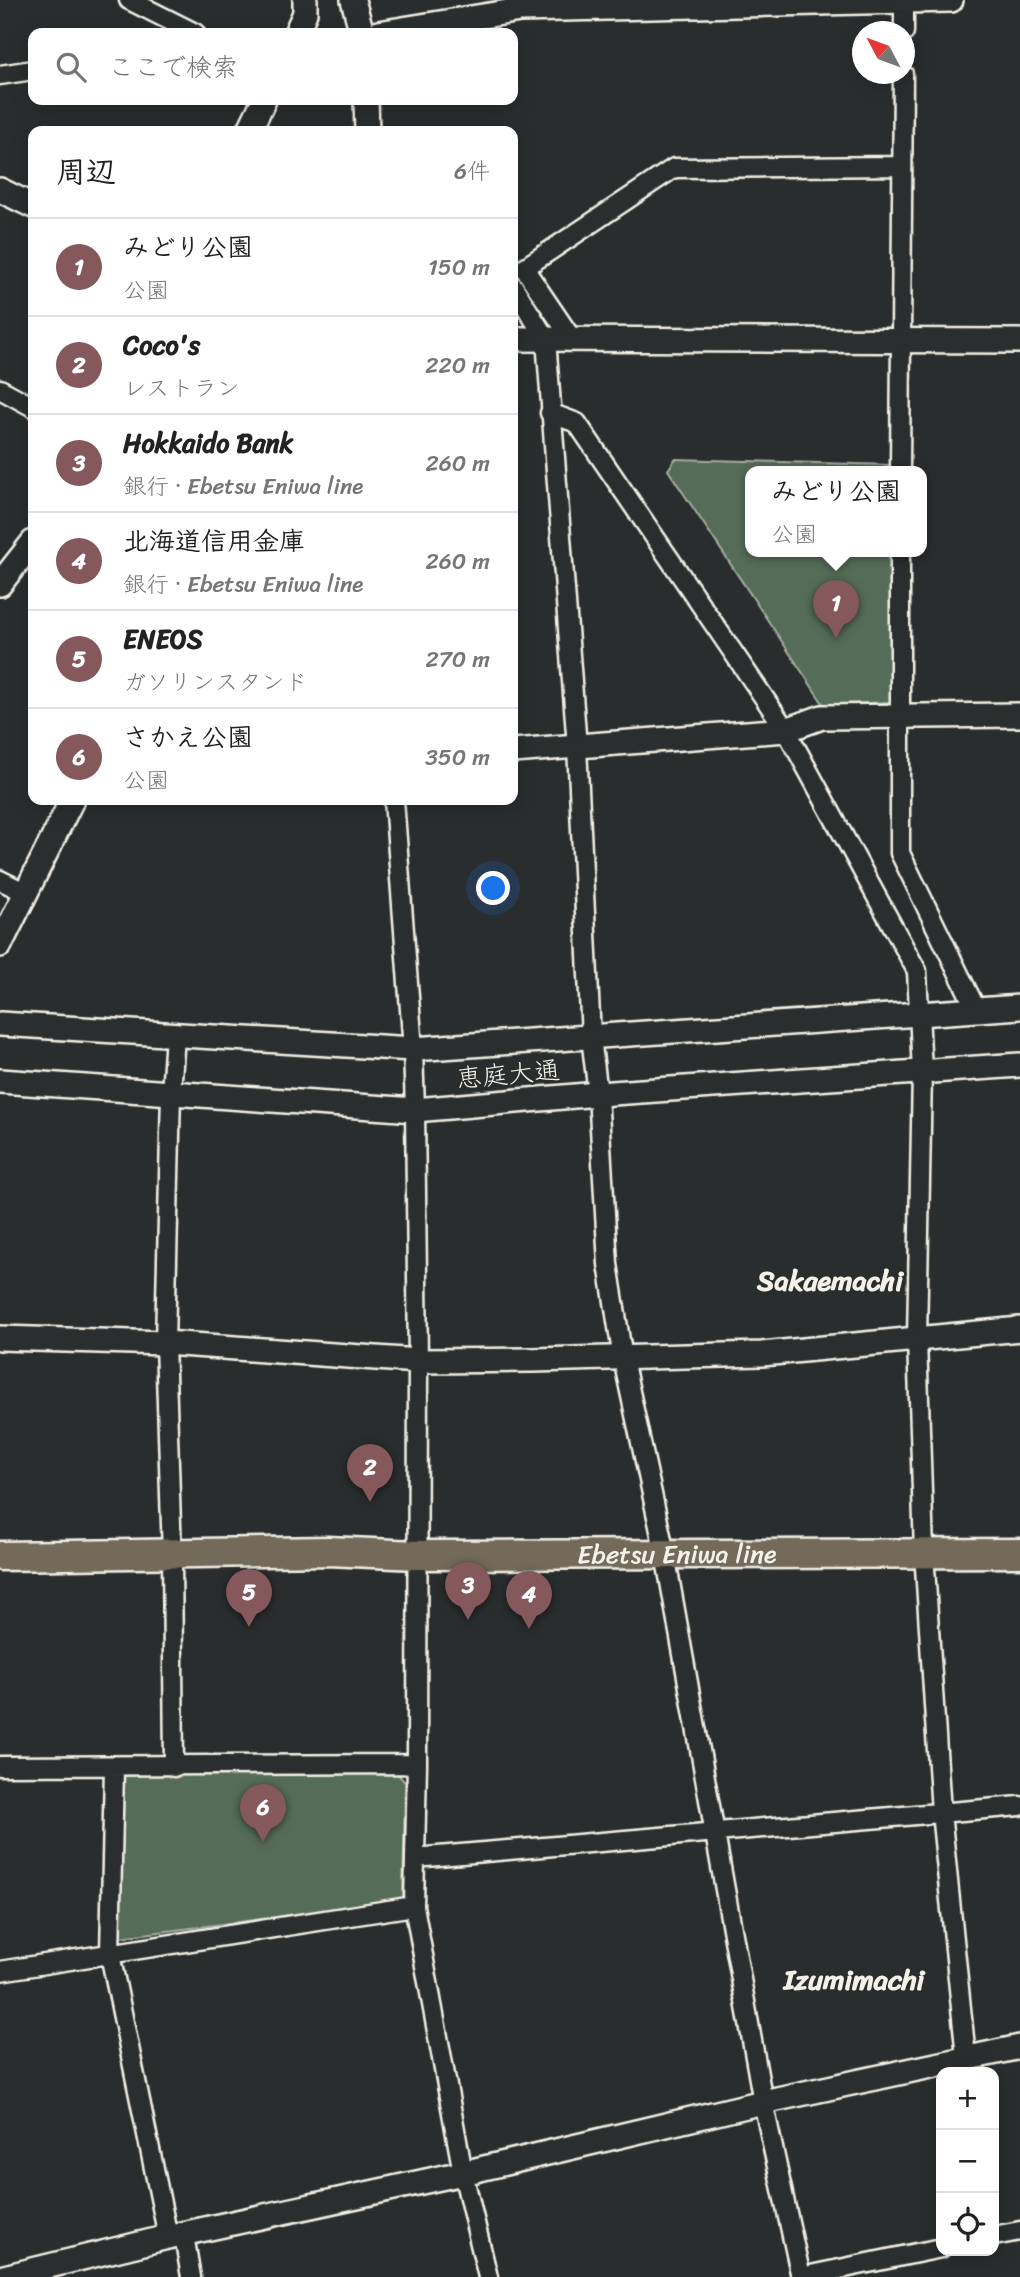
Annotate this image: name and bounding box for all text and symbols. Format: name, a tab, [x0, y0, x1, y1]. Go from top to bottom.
north arrow	[852, 21, 915, 84]
search box	[28, 28, 518, 105]
text: ここで検索	[108, 44, 238, 90]
icon: search	[52, 48, 90, 86]
text: 周辺	[56, 145, 116, 199]
text: 6件	[454, 151, 490, 192]
text: みどり公園	[123, 224, 253, 270]
text: 1	[74, 247, 84, 288]
text: 150 m	[428, 247, 490, 288]
text: 公園	[123, 270, 169, 311]
text: Coco's	[123, 322, 200, 368]
text: 2	[72, 345, 86, 386]
text: 220 m	[425, 345, 490, 386]
text: レストラン	[123, 368, 240, 409]
text: Hokkaido Bank	[123, 420, 293, 466]
text: 3	[73, 443, 85, 484]
text: 260 m	[425, 443, 490, 484]
text: 銀行 · Ebetsu Eniwa line	[123, 466, 363, 507]
popup	[745, 466, 927, 557]
text: みどり公園	[771, 468, 901, 514]
text: 公園	[771, 514, 817, 555]
text: 北海道信用金庫	[123, 518, 305, 564]
text: 4	[72, 541, 86, 582]
text: 260 m	[425, 541, 490, 582]
text: 銀行 · Ebetsu Eniwa line	[123, 564, 363, 605]
pin: 1	[813, 580, 859, 638]
text: ENEOS	[123, 616, 203, 662]
text: 5	[72, 639, 86, 680]
text: 270 m	[425, 639, 490, 680]
text: ガソリンスタンド	[123, 662, 307, 703]
text: さかえ公園	[123, 714, 253, 760]
text: 6	[72, 737, 86, 778]
text: 350 m	[425, 737, 490, 778]
text: 公園	[123, 760, 169, 801]
your location	[476, 871, 510, 905]
street label: 恵庭大通	[454, 1047, 562, 1101]
district label: Sakaemachi	[756, 1256, 904, 1305]
pin: 2	[347, 1444, 393, 1502]
street label: Ebetsu Eniwa line	[577, 1531, 777, 1577]
pin: 3	[445, 1562, 491, 1620]
pin: 5	[226, 1569, 272, 1627]
pin: 4	[506, 1571, 552, 1629]
pin: 6	[240, 1784, 286, 1842]
district label: Izumimachi	[782, 1955, 926, 2004]
map controls	[936, 2067, 999, 2256]
button: +	[936, 2067, 999, 2130]
button: −	[936, 2130, 999, 2193]
button: locate	[936, 2193, 999, 2256]

